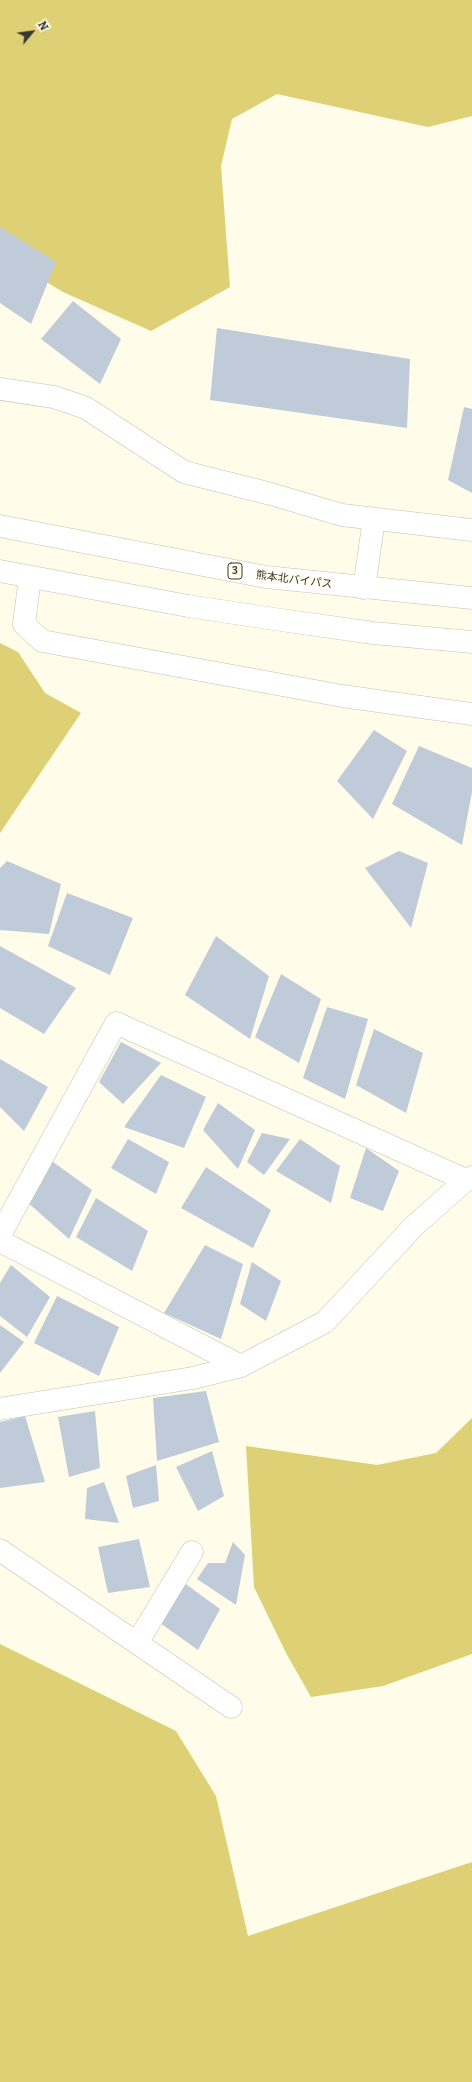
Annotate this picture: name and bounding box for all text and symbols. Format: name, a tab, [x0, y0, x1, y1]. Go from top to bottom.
north arrow	[12, 12, 52, 52]
text: N	[35, 19, 51, 33]
road number: 3	[228, 563, 242, 579]
street label: 熊本北バイパス	[255, 569, 333, 591]

